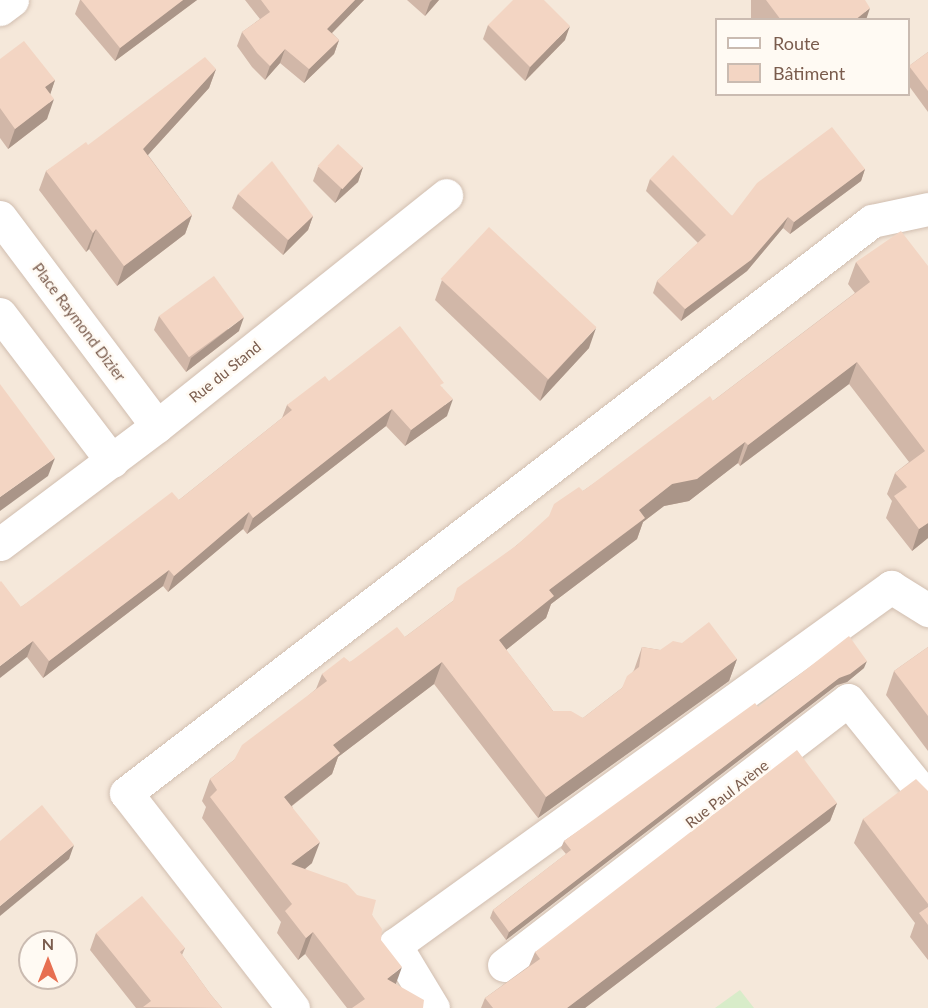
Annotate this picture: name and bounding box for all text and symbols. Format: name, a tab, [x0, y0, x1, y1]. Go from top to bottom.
legend	[715, 18, 910, 96]
text: Route	[773, 32, 820, 54]
text: Bâtiment	[773, 62, 845, 84]
street label: Place Raymond Dizier	[29, 259, 129, 385]
street label: Rue du Stand	[185, 338, 265, 406]
street label: Rue Paul Arène	[682, 756, 772, 832]
north arrow	[18, 930, 78, 990]
text: N	[42, 934, 54, 953]

